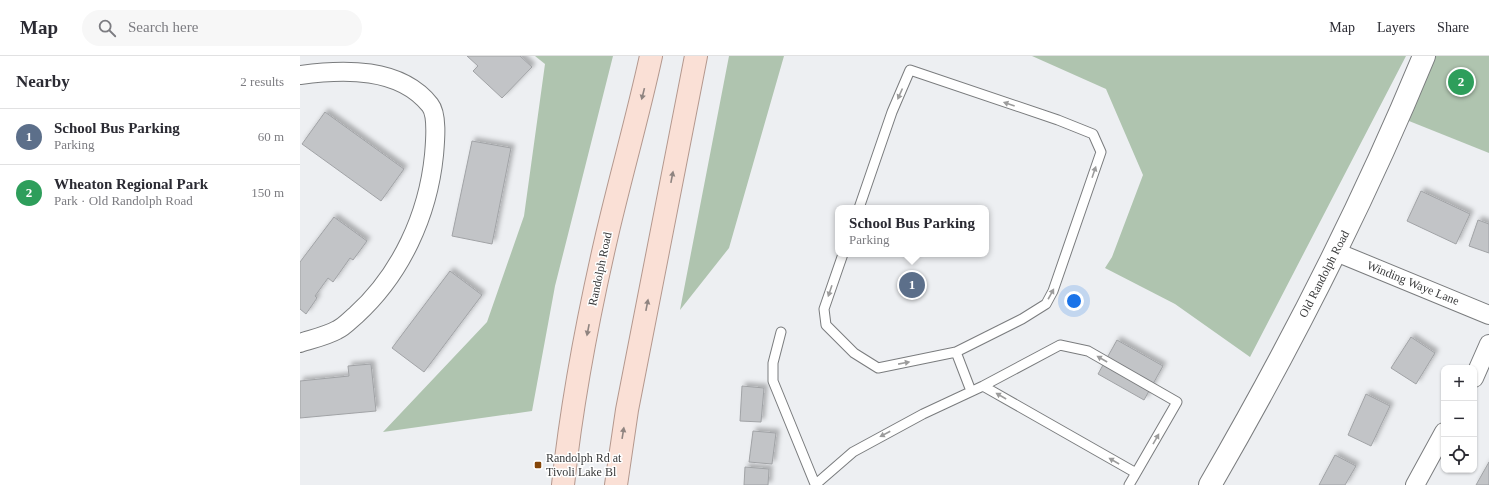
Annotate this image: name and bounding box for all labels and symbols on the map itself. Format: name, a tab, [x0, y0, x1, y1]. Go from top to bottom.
pin: 2	[1448, 67, 1474, 97]
one-way arrow	[639, 88, 645, 100]
one-way arrow	[897, 88, 903, 99]
one-way arrow	[1002, 100, 1014, 106]
one-way arrow	[1092, 165, 1098, 177]
one-way arrow	[669, 171, 675, 183]
street label: Old Randolph Road	[1296, 228, 1352, 320]
street label: Randolph Road	[585, 231, 615, 307]
street label: Winding Waye Lane	[1365, 258, 1461, 308]
pin: 1	[899, 270, 925, 300]
one-way arrow	[827, 285, 833, 297]
one-way arrow	[1048, 288, 1054, 300]
your location	[1064, 291, 1084, 311]
one-way arrow	[644, 299, 650, 311]
one-way arrow	[584, 324, 590, 336]
one-way arrow	[1096, 355, 1108, 362]
one-way arrow	[898, 359, 911, 365]
one-way arrow	[995, 393, 1007, 400]
one-way arrow	[620, 426, 626, 439]
one-way arrow	[880, 431, 891, 438]
one-way arrow	[1152, 434, 1159, 445]
place label: Randolph Rd at Tivoli Lake Bl	[546, 451, 622, 479]
one-way arrow	[1108, 457, 1120, 464]
marker: Randolph Rd at Tivoli Lake Bl	[533, 460, 543, 470]

